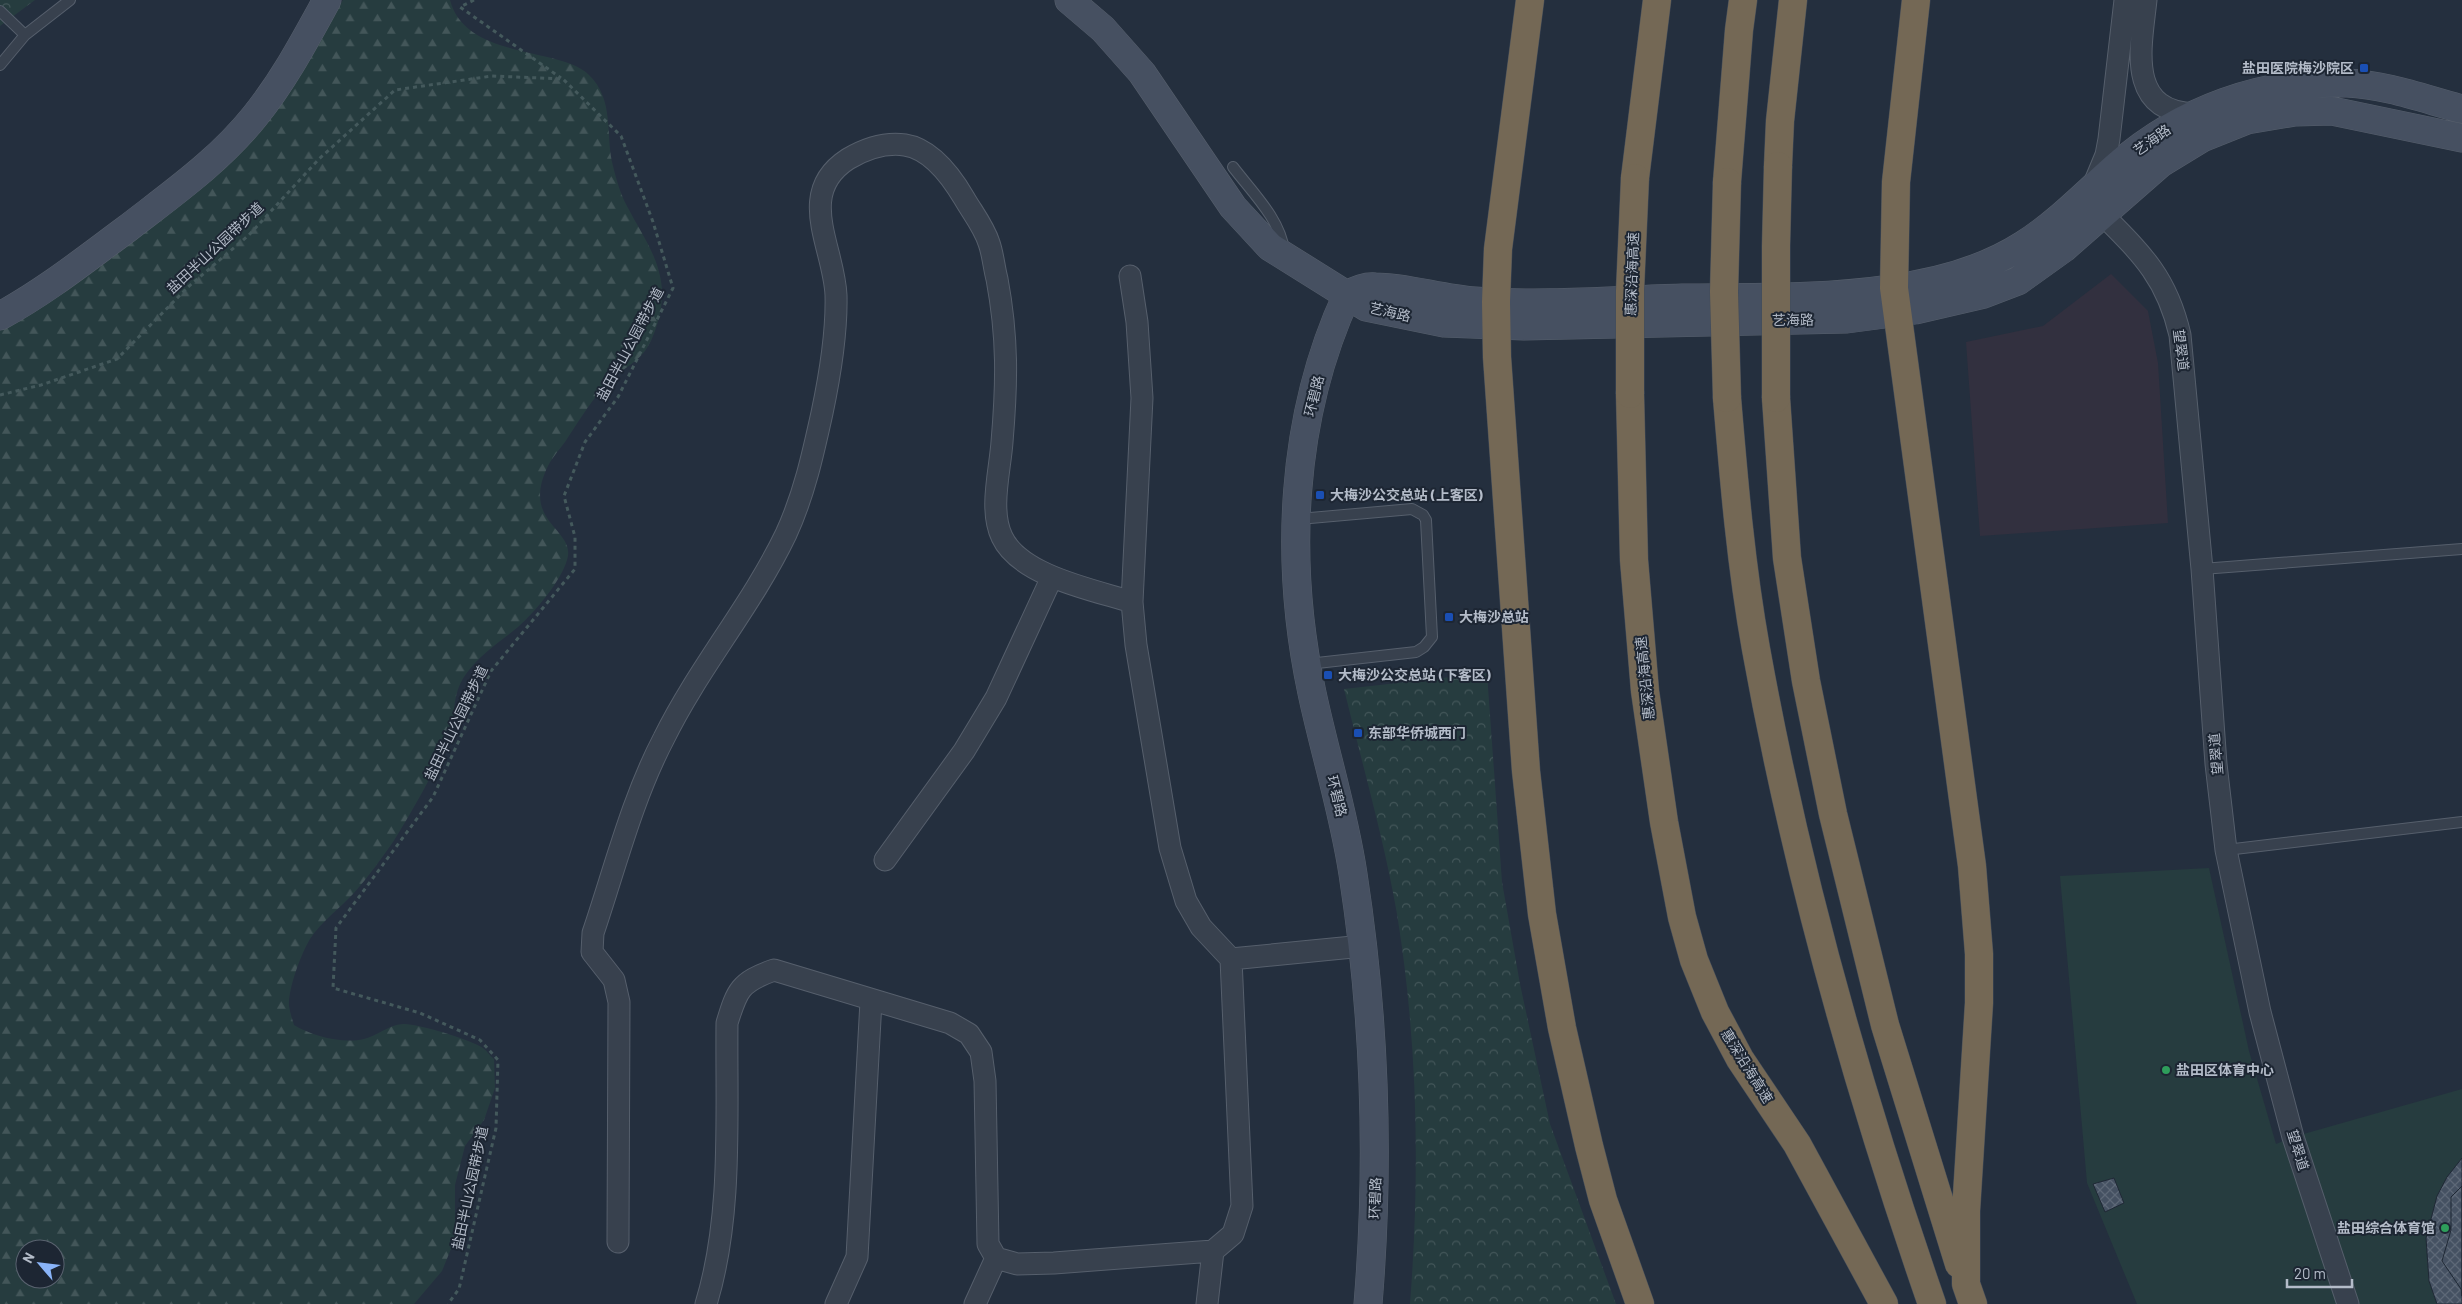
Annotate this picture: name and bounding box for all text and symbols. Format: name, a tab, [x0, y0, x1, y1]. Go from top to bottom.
place label: 盐田医院梅沙院区	[2242, 59, 2354, 76]
marker: 盐田医院梅沙院区	[2358, 62, 2370, 74]
street label: 艺海路	[2130, 121, 2174, 159]
street label: 盐田半山公园带步道	[163, 198, 267, 297]
street label: 惠深沿海高速	[1622, 232, 1641, 316]
street label: 盐田半山公园带步道	[592, 284, 667, 403]
street label: 艺海路	[1368, 299, 1412, 325]
street label: 艺海路	[1772, 311, 1814, 328]
street label: 望翠道	[2171, 328, 2192, 372]
street label: 环碧路	[1300, 373, 1327, 418]
place label: 大梅沙公交总站 (上客区)	[1330, 486, 1483, 503]
marker: 大梅沙公交总站 (上客区)	[1314, 489, 1326, 501]
place label: 大梅沙总站	[1459, 608, 1529, 625]
marker: 大梅沙总站	[1443, 611, 1455, 623]
street label: 惠深沿海高速	[1632, 635, 1657, 721]
street label: 盐田半山公园带步道	[420, 662, 491, 783]
place label: 大梅沙公交总站 (下客区)	[1338, 666, 1491, 683]
marker: 大梅沙公交总站 (下客区)	[1322, 669, 1334, 681]
place label: 东部华侨城西门	[1368, 724, 1466, 741]
marker: 东部华侨城西门	[1352, 727, 1364, 739]
street label: 望翠道	[2205, 732, 2226, 776]
street label: 环碧路	[1324, 773, 1351, 818]
street label: 惠深沿海高速	[1718, 1026, 1777, 1106]
place label: 盐田区体育中心	[2176, 1061, 2274, 1078]
marker: 盐田区体育中心	[2160, 1064, 2172, 1076]
street label: 盐田半山公园带步道	[448, 1125, 491, 1251]
street label: 望翠道	[2284, 1127, 2313, 1172]
street label: 环碧路	[1365, 1177, 1384, 1219]
place label: 盐田综合体育馆	[2337, 1219, 2435, 1236]
marker: 盐田综合体育馆	[2439, 1222, 2451, 1234]
north arrow	[15, 1239, 65, 1289]
text: N	[18, 1250, 38, 1266]
scale bar	[2287, 1256, 2352, 1288]
text: 20 m	[2294, 1264, 2326, 1282]

